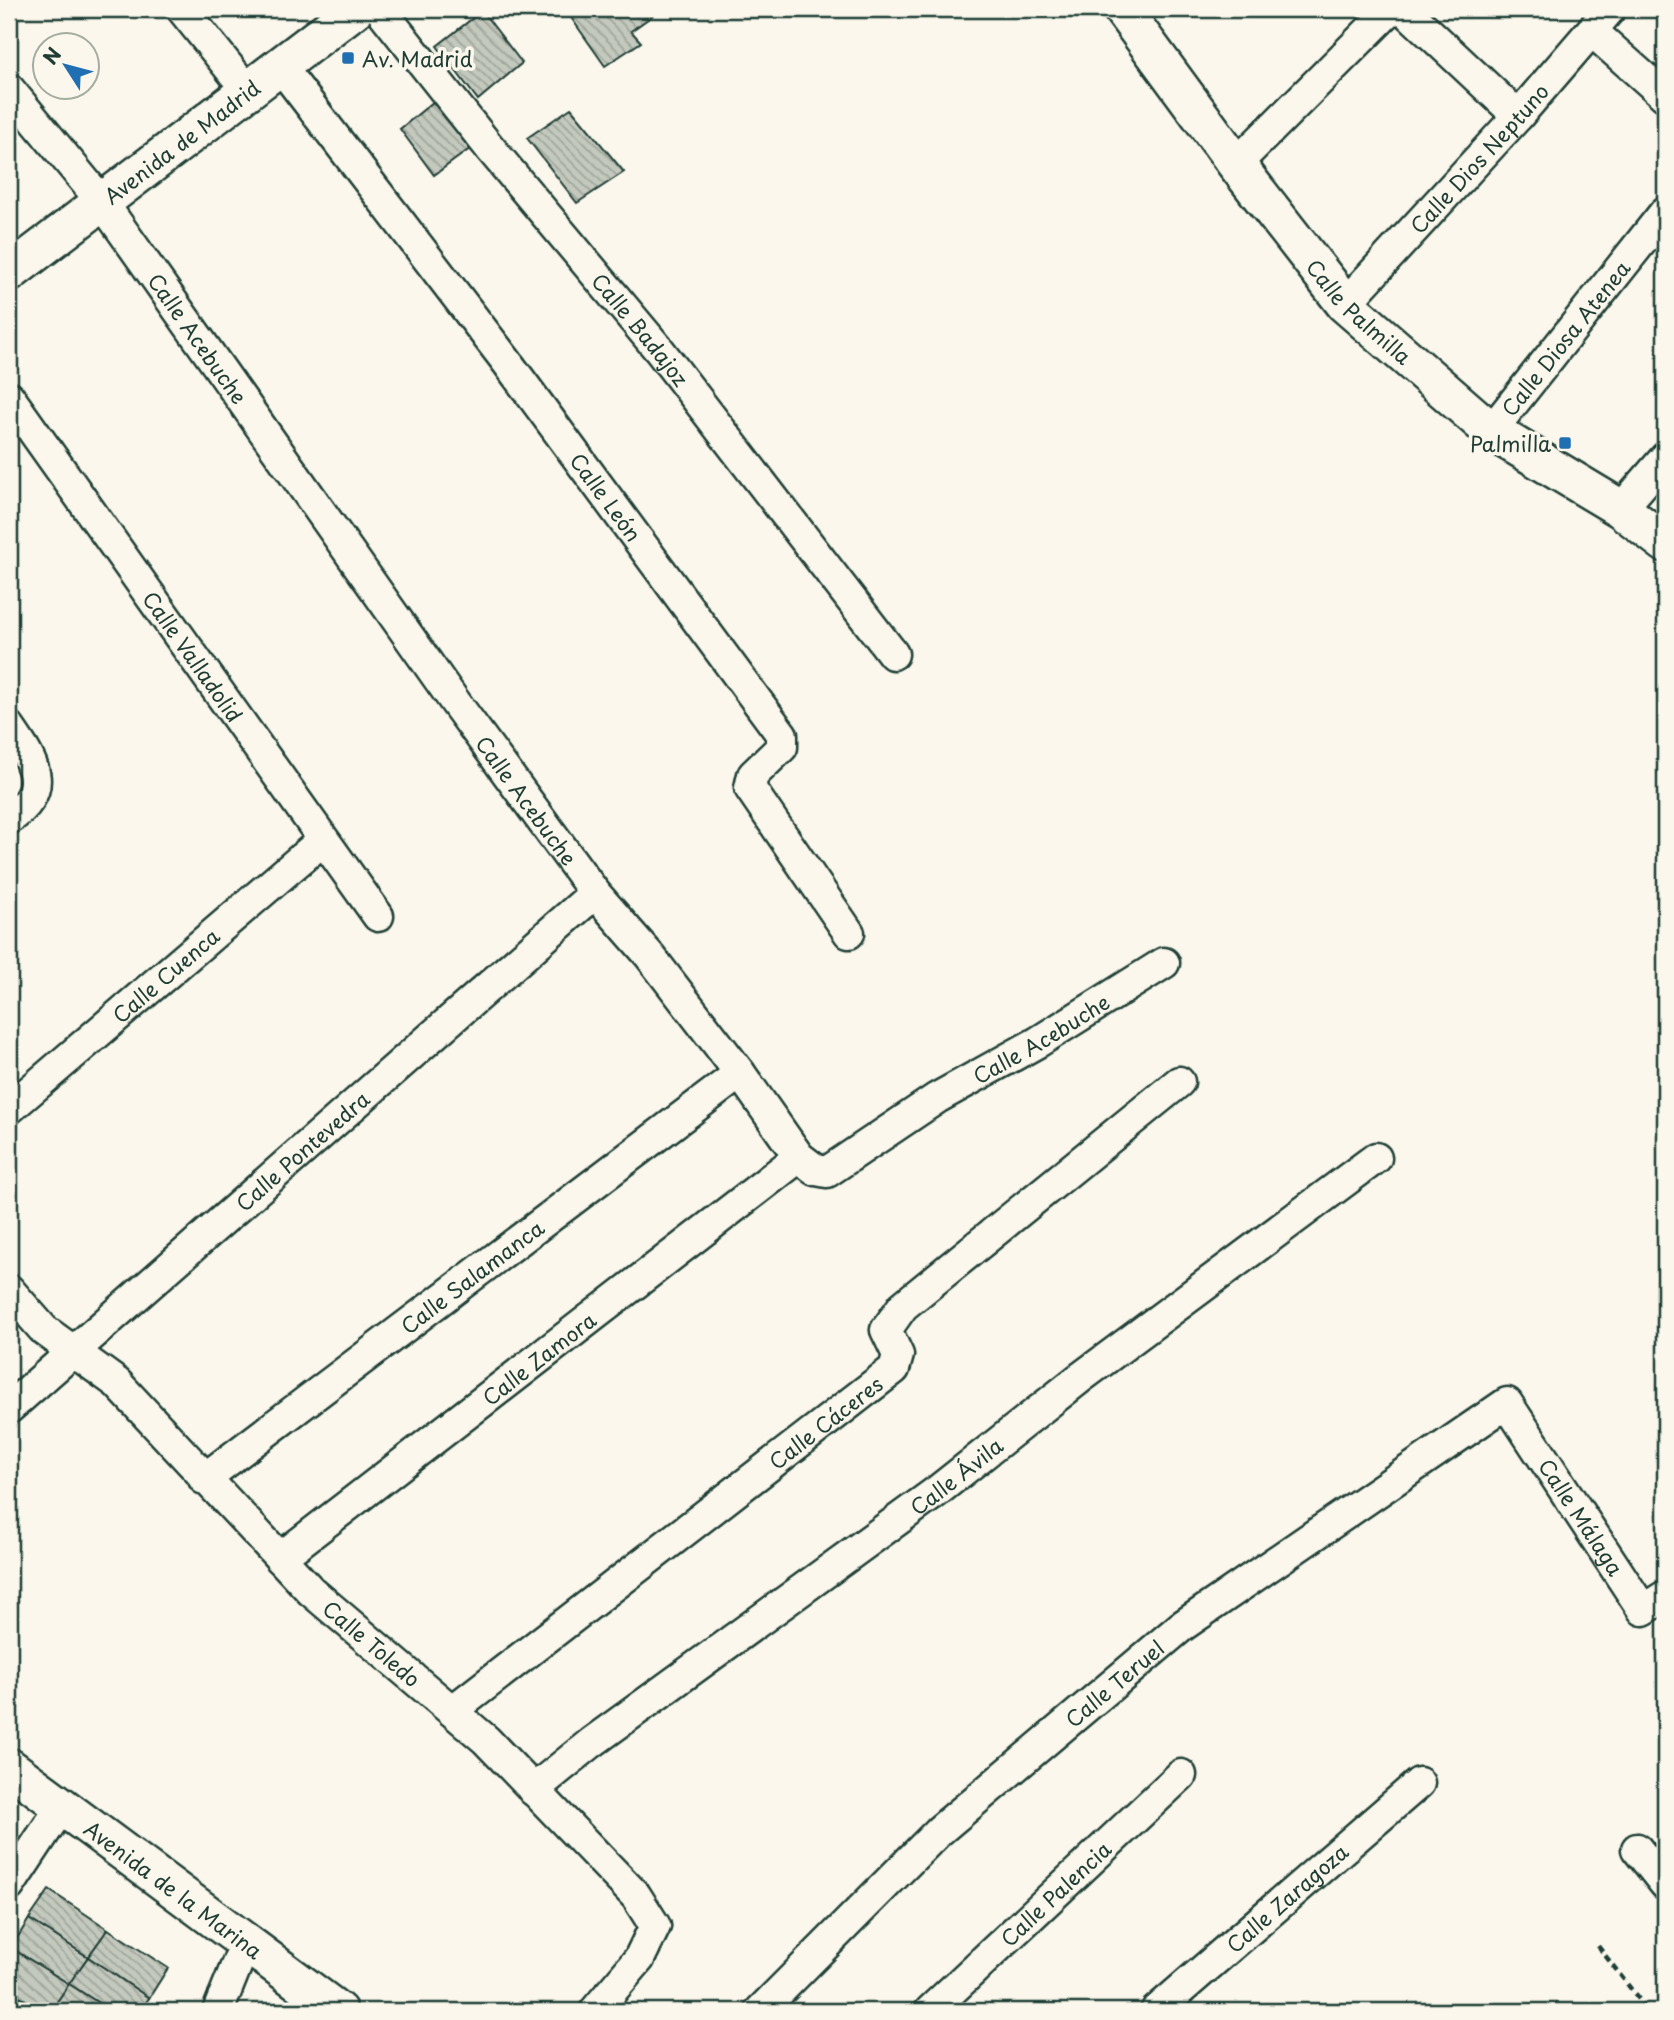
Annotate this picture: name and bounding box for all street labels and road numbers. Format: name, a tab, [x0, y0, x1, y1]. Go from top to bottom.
street label: Avenida de Madrid	[97, 71, 266, 211]
street label: Calle Dios Neptuno	[1402, 76, 1556, 240]
street label: Calle Palmilla	[1299, 252, 1419, 371]
street label: Calle Diosa Atenea	[1493, 253, 1637, 423]
street label: Calle Badajoz	[585, 265, 697, 393]
street label: Calle Acebuche	[141, 266, 256, 410]
street label: Calle León	[563, 446, 650, 548]
street label: Calle Valladolid	[135, 584, 251, 728]
street label: Calle Acebuche	[468, 729, 585, 872]
street label: Calle Cuenca	[105, 920, 226, 1030]
street label: Calle Acebuche	[967, 985, 1115, 1091]
street label: Calle Pontevedra	[228, 1083, 376, 1218]
street label: Calle Salamanca	[393, 1211, 551, 1341]
street label: Calle Zamora	[475, 1304, 603, 1412]
street label: Calle Cáceres	[762, 1368, 889, 1477]
street label: Calle Ávila	[903, 1429, 1010, 1522]
street label: Calle Málaga	[1532, 1452, 1632, 1582]
street label: Calle Toledo	[316, 1592, 428, 1694]
street label: Calle Teruel	[1058, 1632, 1171, 1734]
street label: Avenida de la Marina	[78, 1812, 270, 1967]
street label: Calle Palencia	[993, 1833, 1118, 1953]
street label: Calle Zaragoza	[1219, 1836, 1355, 1960]

